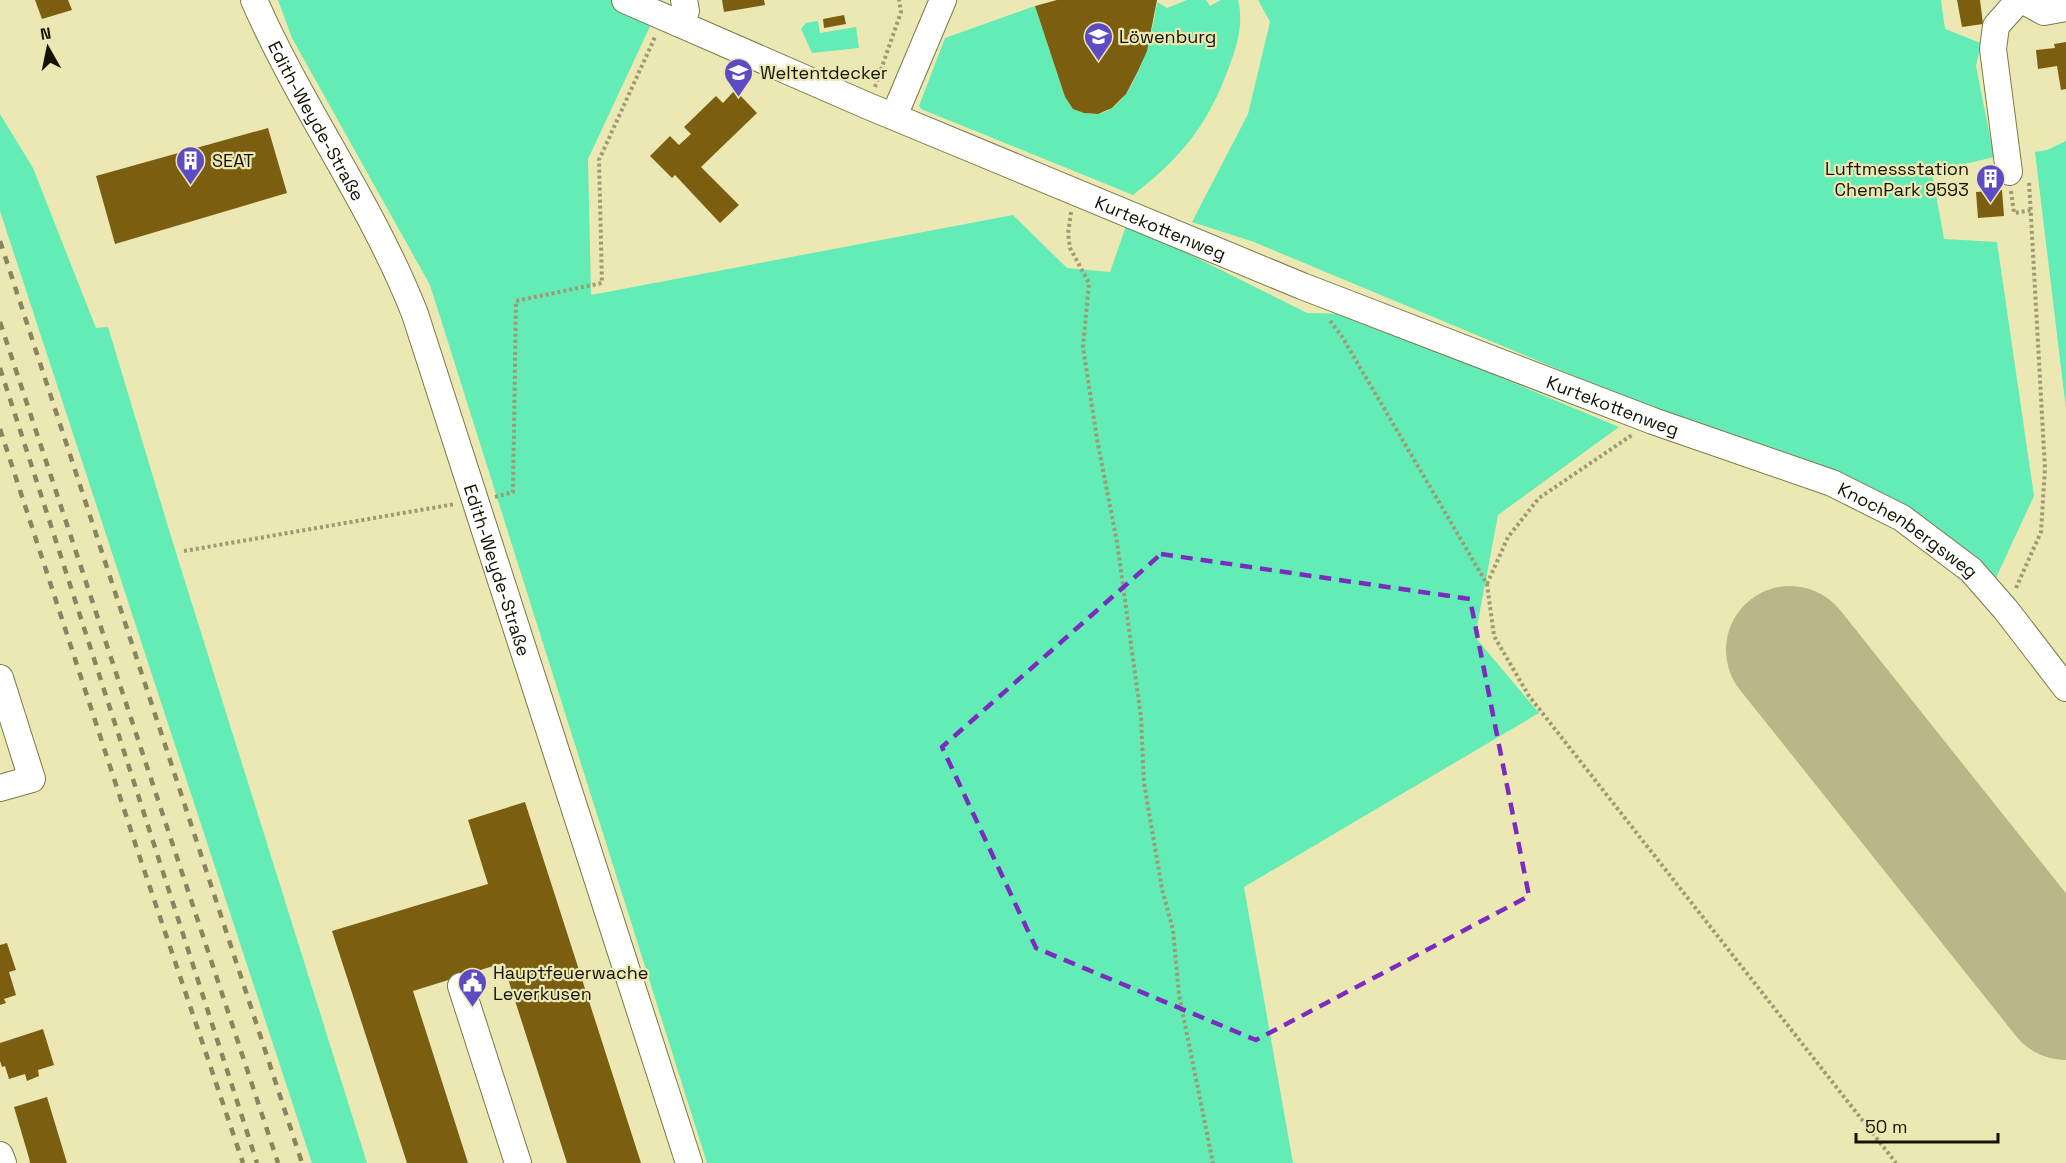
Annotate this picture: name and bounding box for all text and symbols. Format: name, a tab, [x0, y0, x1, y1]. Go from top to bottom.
north arrow	[18, 18, 78, 78]
school or university icon: Löwenburg	[1082, 20, 1114, 62]
text: N	[39, 22, 53, 45]
place label: Löwenburg	[1119, 25, 1216, 48]
street label: Edith-Weyde-Straße	[263, 37, 370, 205]
school or university icon: Weltentdecker	[723, 56, 755, 98]
place label: Weltentdecker	[760, 61, 888, 84]
building icon: SEAT	[175, 144, 207, 186]
place label: SEAT	[212, 149, 254, 172]
place label: Luftmessstation ChemPark 9593	[1825, 157, 1969, 201]
building icon: Luftmessstation ChemPark 9593	[1974, 162, 2006, 204]
street label: Kurtekottenweg	[1092, 190, 1230, 265]
street label: Kurtekottenweg	[1543, 370, 1682, 441]
street label: Knochenbergsweg	[1834, 476, 1984, 582]
street label: Edith-Weyde-Straße	[459, 481, 536, 659]
place label: Hauptfeuerwache Leverkusen	[493, 961, 648, 1005]
public building icon: Hauptfeuerwache Leverkusen	[456, 966, 488, 1008]
scale bar	[1856, 1106, 1998, 1144]
text: 50 m	[1865, 1115, 1907, 1138]

